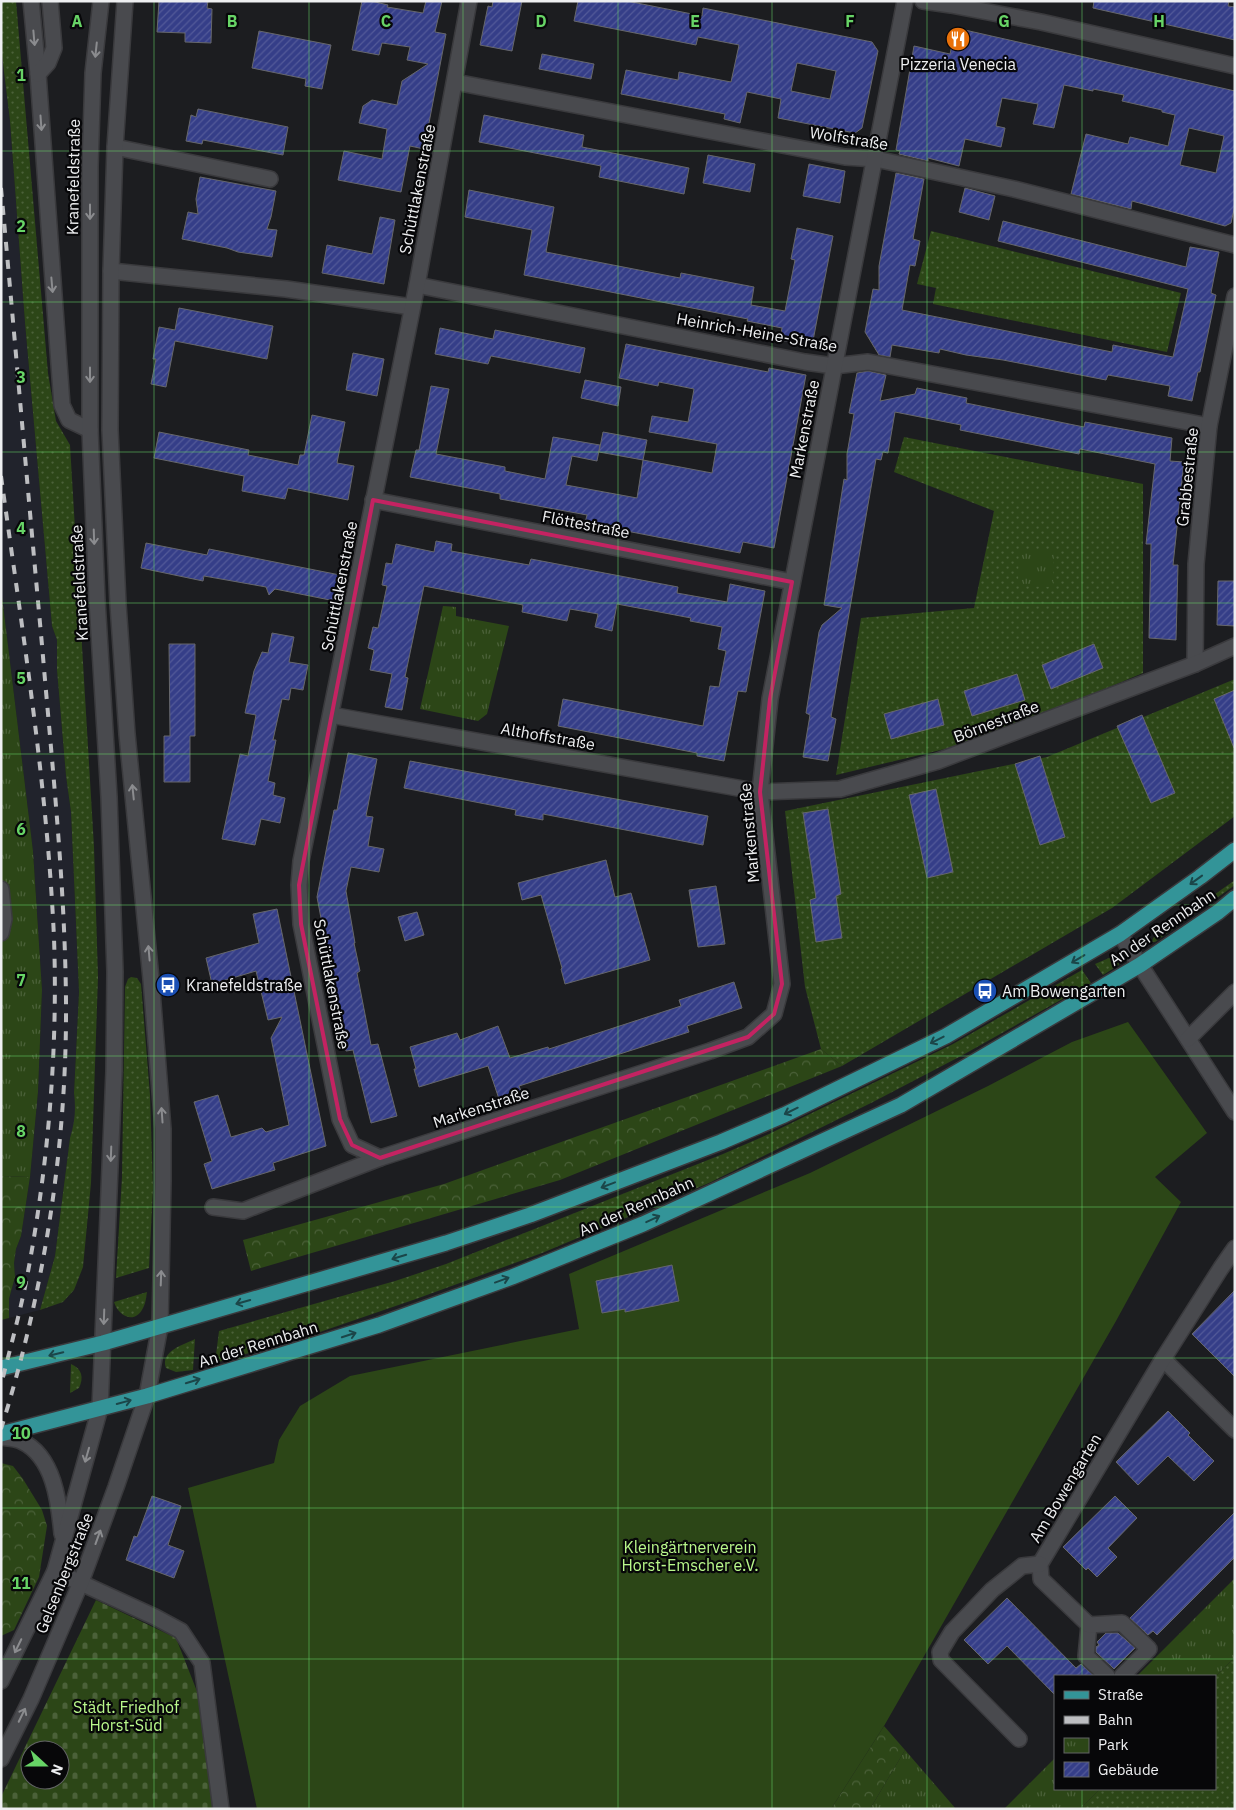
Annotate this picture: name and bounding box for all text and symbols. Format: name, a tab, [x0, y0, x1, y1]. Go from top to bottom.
text: A	[72, 11, 83, 31]
text: B	[227, 11, 238, 31]
text: C	[381, 11, 391, 31]
text: D	[535, 11, 547, 31]
text: E	[690, 11, 700, 31]
text: F	[845, 11, 855, 31]
text: G	[998, 11, 1010, 31]
text: H	[1153, 11, 1165, 31]
restaurant icon: Pizzeria Venecia	[945, 26, 971, 52]
one-way arrow	[29, 29, 39, 45]
one-way arrow	[91, 41, 101, 57]
place label: Pizzeria Venecia	[900, 54, 1016, 74]
text: 1	[16, 65, 26, 85]
one-way arrow	[36, 114, 45, 130]
street label: Kranefeldstraße	[62, 118, 84, 235]
street label: Schüttlakenstraße	[395, 122, 439, 256]
street label: Wolfstraße	[808, 122, 890, 154]
one-way arrow	[85, 204, 95, 220]
text: 2	[16, 216, 26, 236]
one-way arrow	[47, 276, 57, 292]
street label: Heinrich-Heine-Straße	[675, 308, 839, 356]
one-way arrow	[85, 366, 95, 382]
text: 3	[16, 367, 26, 387]
street label: Markenstraße	[785, 378, 823, 480]
street label: Grabbestraße	[1172, 426, 1202, 528]
street label: Flöttestraße	[541, 506, 632, 542]
text: 4	[16, 518, 26, 538]
street label: Schüttlakenstraße	[317, 519, 361, 653]
street label: Kranefeldstraße	[66, 524, 92, 642]
one-way arrow	[90, 529, 99, 545]
text: 5	[16, 668, 26, 688]
street label: Börnestraße	[950, 695, 1042, 746]
street label: Althoffstraße	[499, 718, 597, 754]
street label: Markenstraße	[735, 782, 763, 884]
one-way arrow	[128, 784, 138, 800]
text: 6	[16, 819, 26, 839]
one-way arrow	[1189, 875, 1203, 885]
street label: An der Rennbahn	[1105, 884, 1219, 970]
street label: Schüttlakenstraße	[310, 917, 354, 1051]
one-way arrow	[144, 946, 154, 962]
one-way arrow	[1071, 955, 1086, 965]
text: 7	[16, 970, 26, 990]
bus stop icon: Kranefeldstraße	[155, 972, 181, 998]
place label: Kranefeldstraße	[186, 975, 303, 995]
bus stop icon: Am Bowengarten	[972, 978, 998, 1004]
place label: Am Bowengarten	[1002, 981, 1126, 1001]
one-way arrow	[930, 1036, 945, 1045]
street label: Markenstraße	[430, 1082, 532, 1132]
one-way arrow	[784, 1107, 799, 1117]
one-way arrow	[157, 1108, 167, 1124]
text: 8	[16, 1121, 26, 1141]
one-way arrow	[106, 1146, 116, 1162]
street label: An der Rennbahn	[575, 1172, 697, 1240]
one-way arrow	[601, 1181, 616, 1190]
one-way arrow	[645, 1214, 660, 1224]
one-way arrow	[392, 1253, 408, 1263]
one-way arrow	[157, 1270, 166, 1286]
text: 9	[16, 1272, 26, 1292]
one-way arrow	[494, 1275, 509, 1284]
one-way arrow	[236, 1298, 252, 1308]
one-way arrow	[99, 1308, 109, 1324]
street label: An der Rennbahn	[196, 1316, 320, 1372]
one-way arrow	[341, 1329, 357, 1339]
one-way arrow	[48, 1350, 64, 1359]
one-way arrow	[185, 1376, 201, 1386]
one-way arrow	[115, 1397, 131, 1406]
text: 10	[11, 1423, 31, 1443]
street label: Am Bowengarten	[1025, 1430, 1105, 1546]
one-way arrow	[81, 1446, 91, 1462]
street label: Gelsenbergstraße	[31, 1509, 97, 1636]
one-way arrow	[94, 1530, 103, 1545]
park label: Kleingärtnerverein Horst-Emscher e.V.	[621, 1537, 759, 1575]
text: 11	[11, 1573, 31, 1593]
one-way arrow	[13, 1638, 22, 1653]
legend	[1054, 1675, 1216, 1790]
text: Straße	[1098, 1685, 1143, 1704]
park label: Städt. Friedhof Horst-Süd	[73, 1697, 179, 1735]
one-way arrow	[18, 1708, 28, 1723]
text: Bahn	[1098, 1710, 1133, 1729]
text: Park	[1098, 1735, 1128, 1754]
north arrow	[20, 1740, 70, 1790]
text: Gebäude	[1098, 1760, 1159, 1779]
text: N	[47, 1762, 67, 1778]

